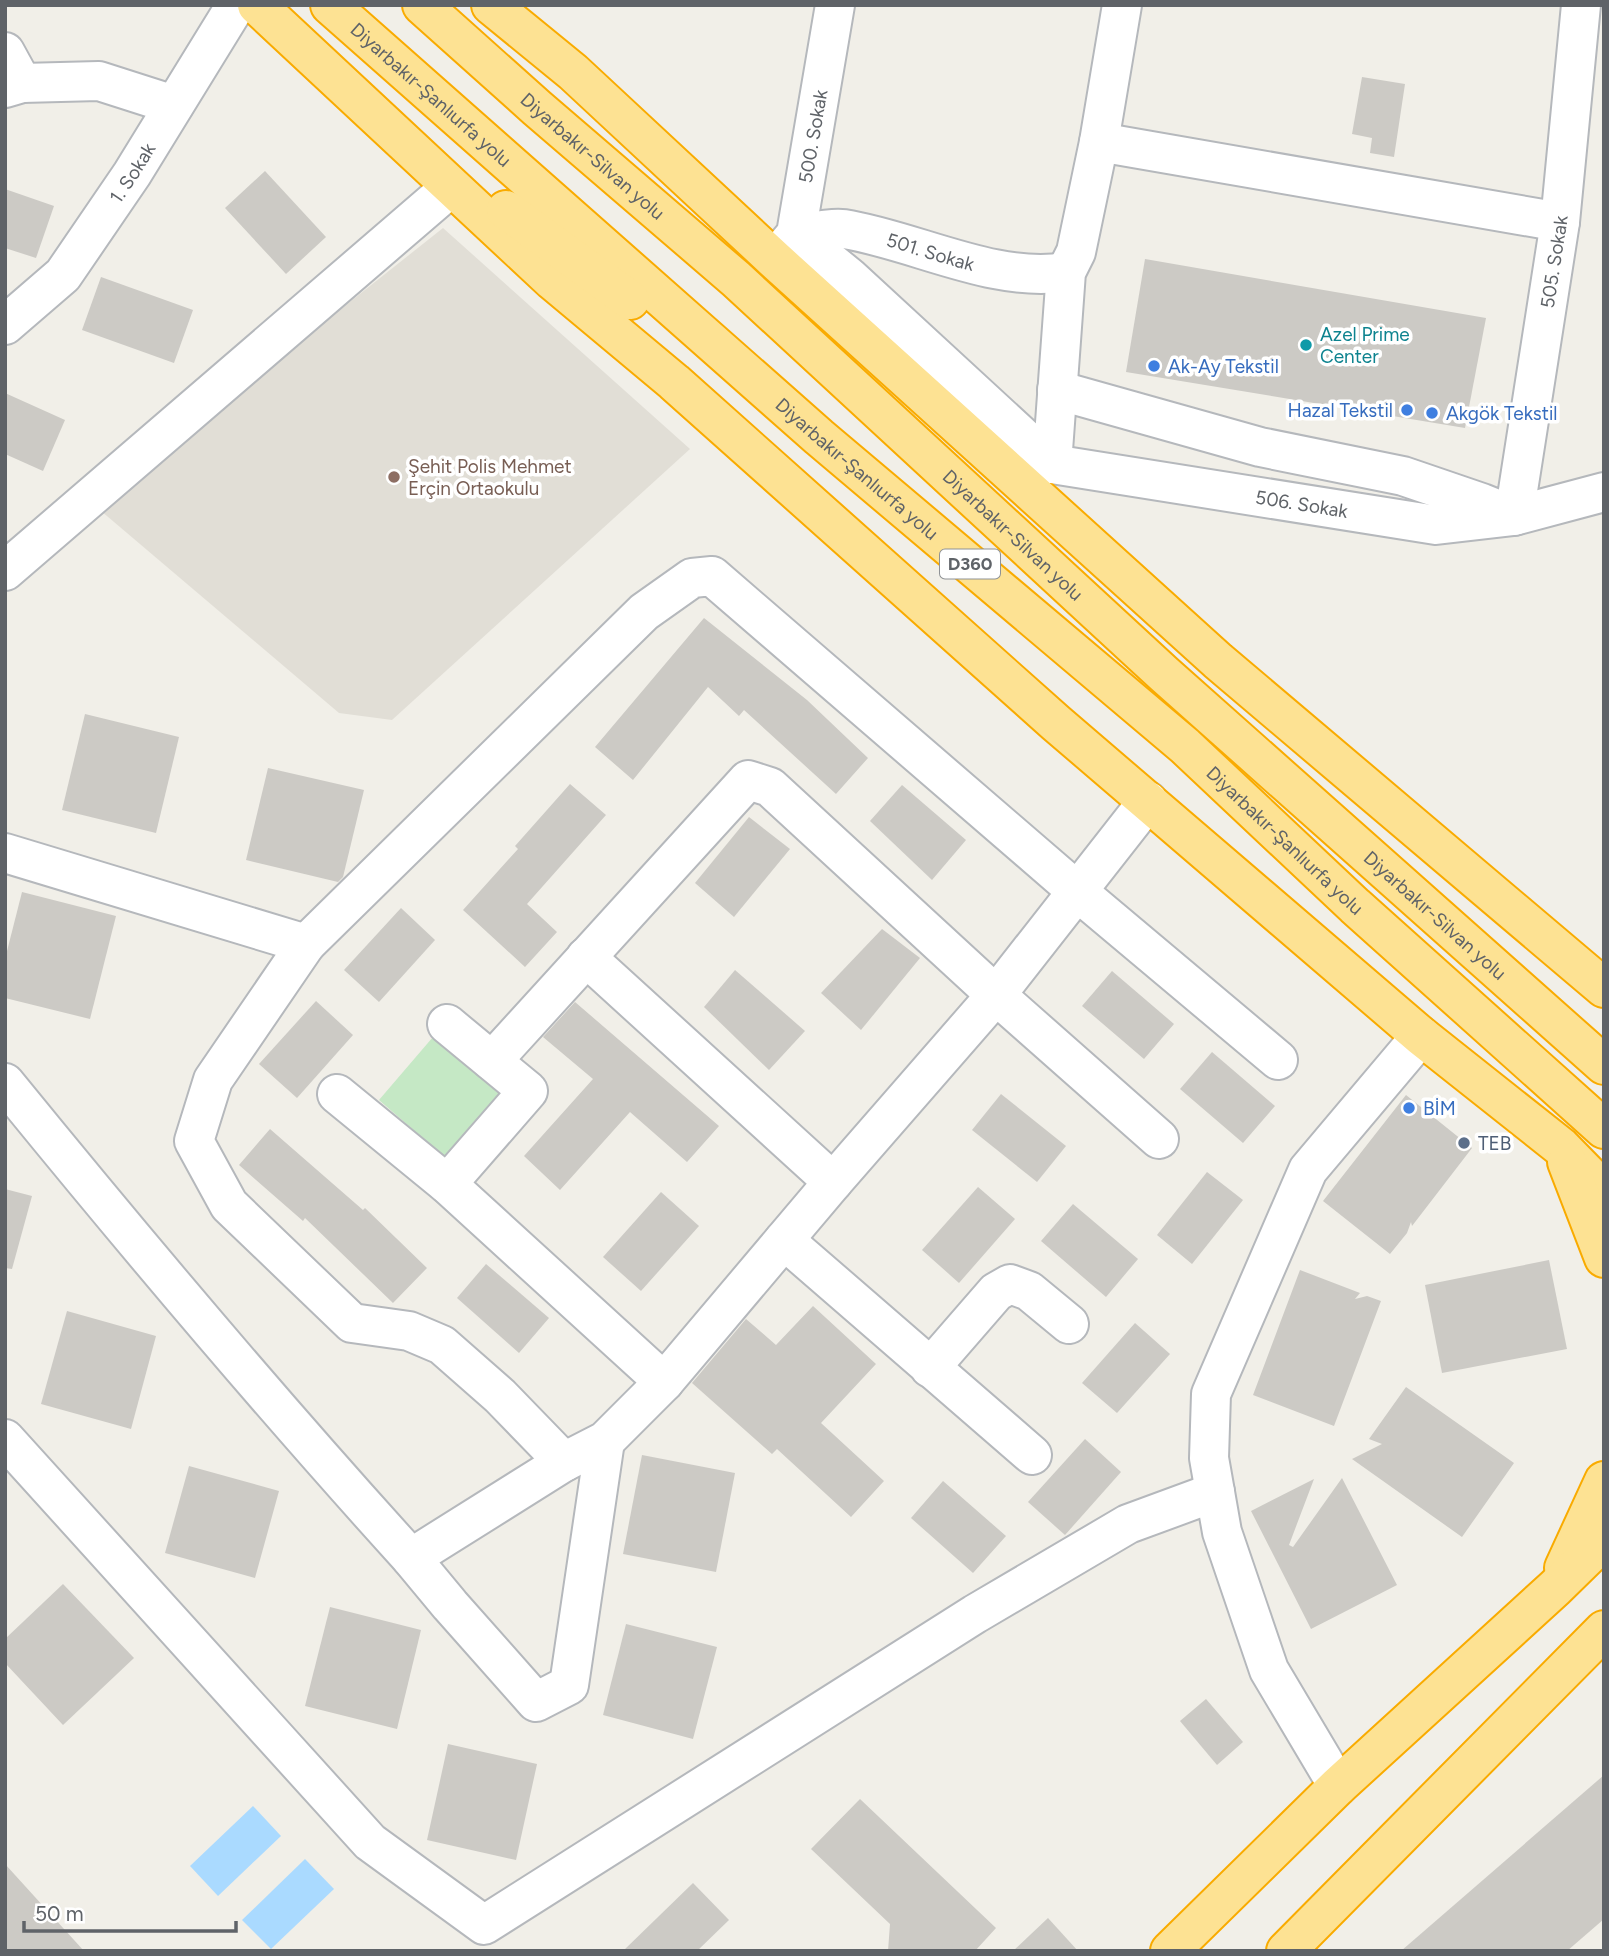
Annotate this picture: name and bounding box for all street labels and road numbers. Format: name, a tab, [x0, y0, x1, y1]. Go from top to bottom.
street label: Diyarbakır-Şanlıurfa yolu	[346, 17, 516, 171]
street label: 500. Sokak	[793, 87, 832, 185]
street label: Diyarbakır-Silvan yolu	[516, 88, 670, 224]
street label: 1. Sokak	[104, 138, 160, 207]
street label: 505. Sokak	[1535, 214, 1572, 310]
street label: 501. Sokak	[884, 228, 978, 276]
street label: Diyarbakır-Şanlıurfa yolu	[771, 393, 943, 544]
street label: Diyarbakır-Silvan yolu	[938, 464, 1088, 605]
street label: 506. Sokak	[1254, 485, 1350, 522]
road number: D360	[940, 550, 1000, 578]
street label: Diyarbakır-Şanlıurfa yolu	[1202, 761, 1368, 920]
street label: Diyarbakır-Silvan yolu	[1359, 846, 1511, 984]

